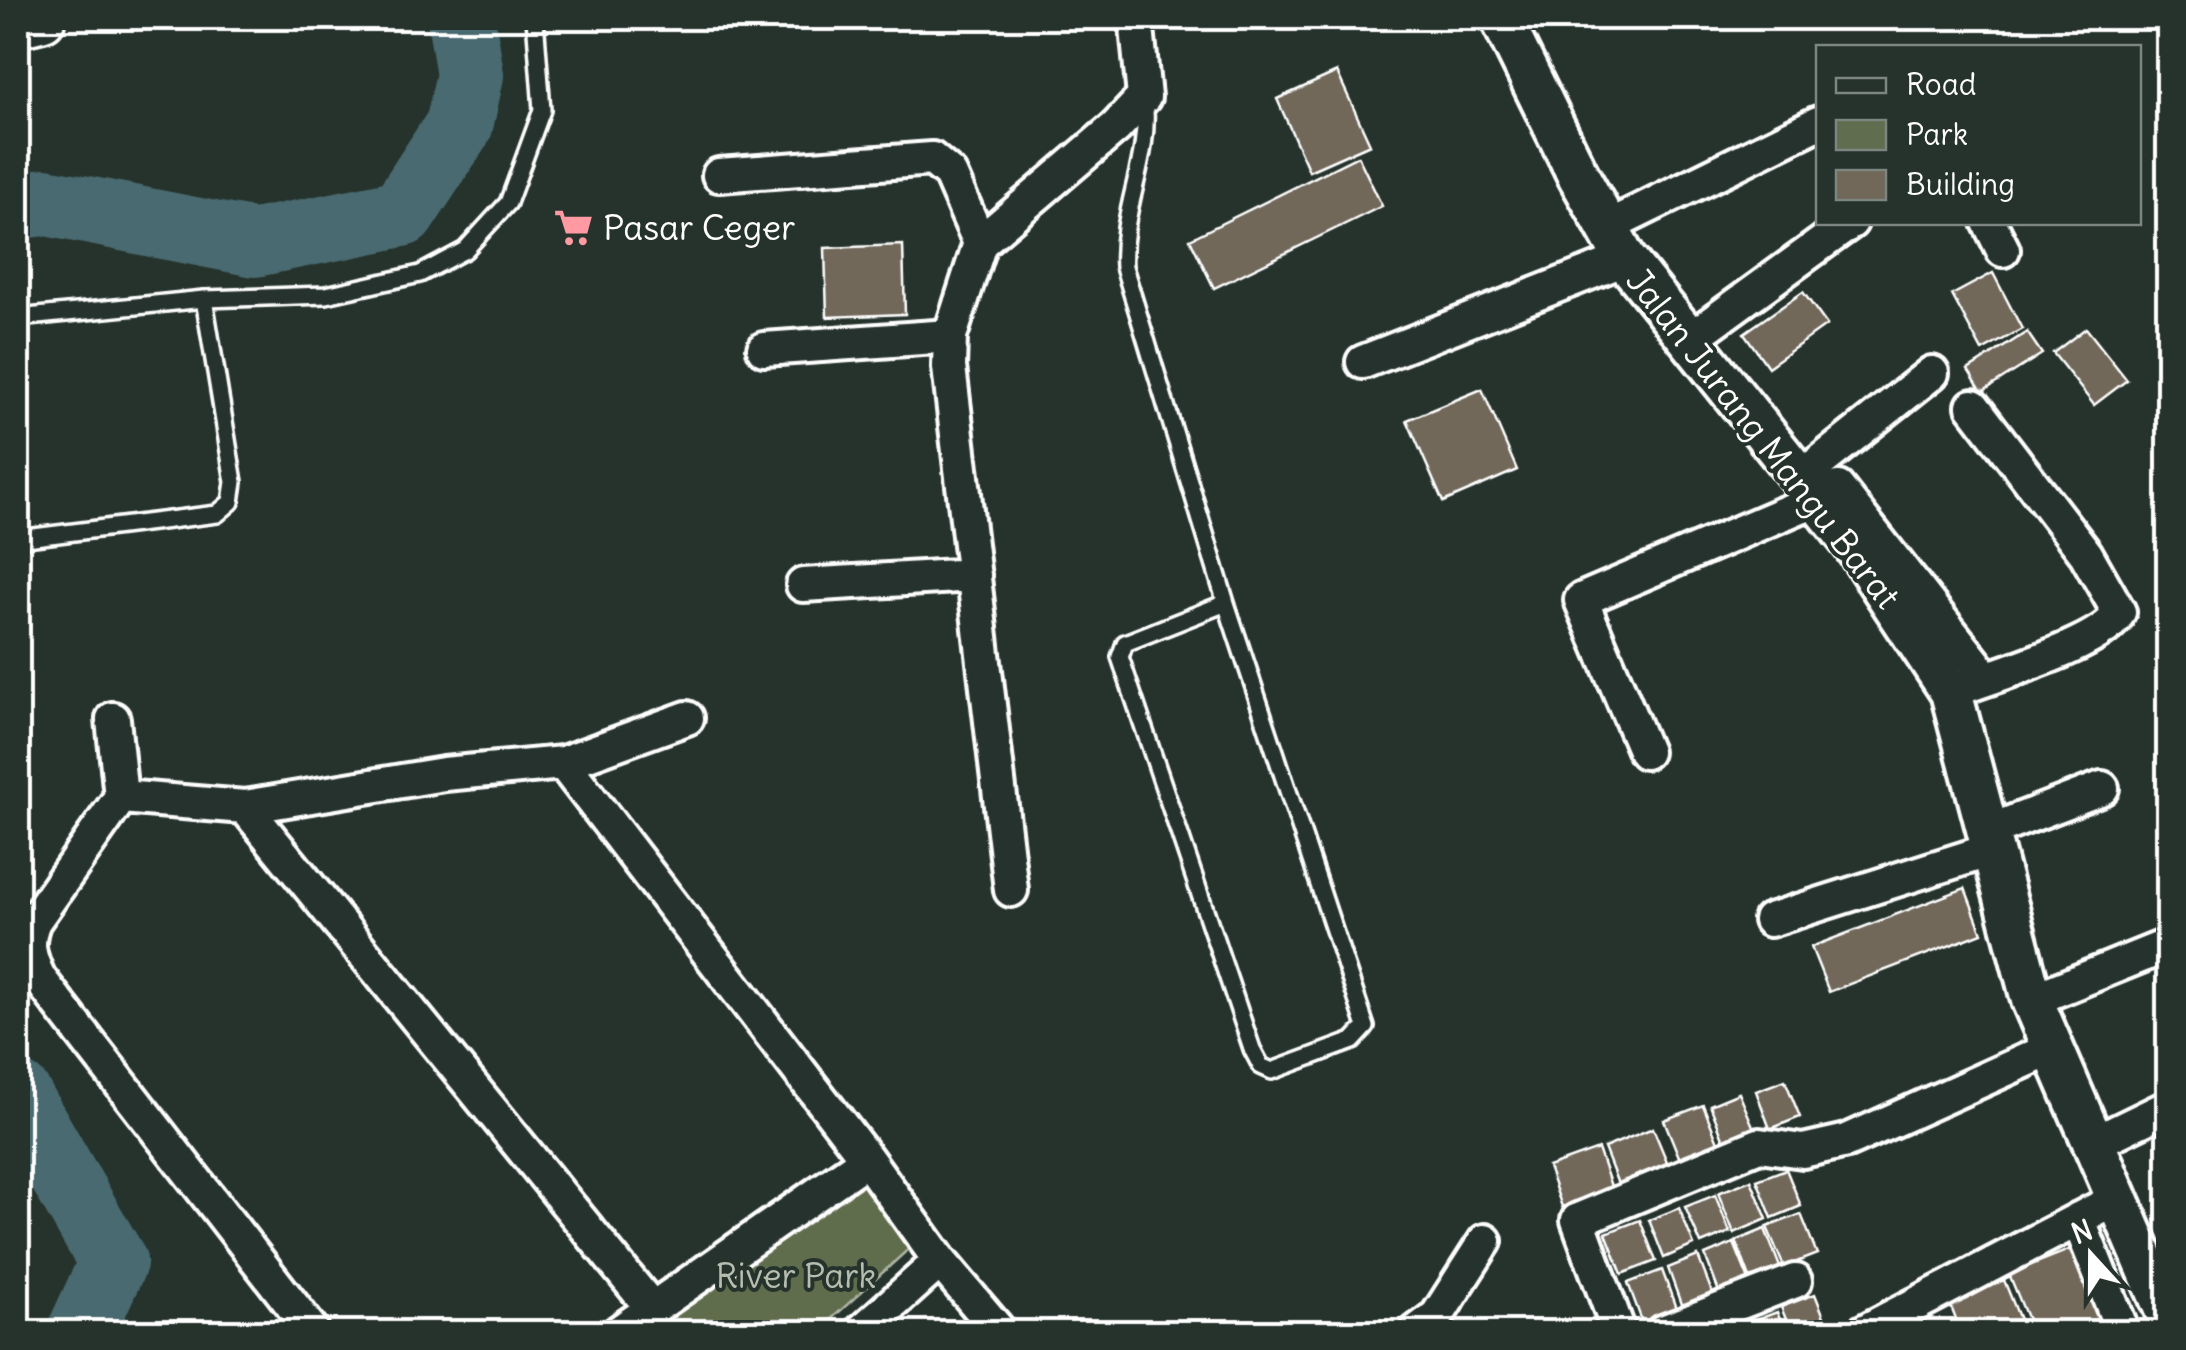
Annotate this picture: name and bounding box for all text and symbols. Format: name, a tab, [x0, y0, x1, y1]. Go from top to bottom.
legend	[1816, 45, 2141, 225]
text: Road	[1906, 65, 1976, 103]
text: Park	[1906, 115, 1968, 153]
text: Building	[1906, 165, 2015, 203]
place label: Pasar Ceger	[603, 205, 795, 249]
supermarket icon: Pasar Ceger	[552, 206, 594, 248]
street label: Jalan Jurang Mangu Barat	[1617, 259, 1911, 617]
north arrow	[2041, 1205, 2141, 1305]
text: N	[2067, 1211, 2098, 1252]
park label: River Park	[716, 1253, 876, 1297]

